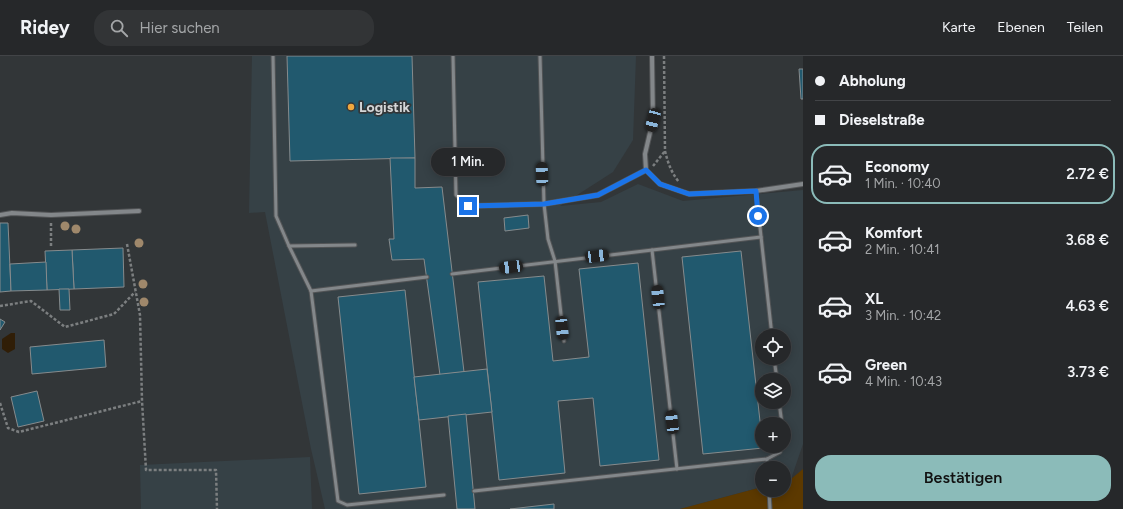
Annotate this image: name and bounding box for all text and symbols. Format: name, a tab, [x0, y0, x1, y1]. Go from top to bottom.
search box	[94, 10, 374, 46]
text: Ridey	[20, 16, 70, 39]
icon: search	[108, 17, 130, 39]
text: Hier suchen	[140, 19, 220, 37]
text: Karte	[942, 19, 975, 36]
text: Ebenen	[997, 19, 1045, 36]
text: Teilen	[1067, 19, 1103, 36]
text: Abholung	[839, 72, 906, 90]
place label: Logistik	[359, 99, 411, 116]
marker: Logistik	[346, 102, 356, 112]
car	[644, 107, 662, 133]
text: Dieselstraße	[839, 111, 925, 129]
callout: 1 Min.	[431, 148, 505, 176]
text: 1 Min.	[451, 154, 485, 169]
icon: car	[817, 156, 853, 192]
text: Economy	[865, 158, 930, 176]
car	[536, 162, 548, 186]
text: 2.72 €	[1066, 165, 1109, 183]
text: 1 Min. · 10:40	[865, 176, 941, 191]
route end	[459, 197, 477, 215]
route start	[749, 207, 767, 225]
icon: car	[817, 222, 853, 258]
text: Komfort	[865, 224, 922, 242]
text: 3.68 €	[1066, 231, 1109, 249]
text: 2 Min. · 10:41	[865, 242, 940, 257]
car	[584, 249, 610, 263]
car	[498, 260, 524, 274]
car	[651, 284, 665, 310]
icon: car	[817, 288, 853, 324]
text: XL	[865, 290, 883, 308]
text: 4.63 €	[1065, 297, 1109, 315]
text: 3 Min. · 10:42	[865, 308, 941, 323]
car	[555, 315, 569, 341]
map controls	[755, 329, 791, 497]
button: locate	[755, 329, 791, 365]
icon: car	[817, 354, 853, 390]
text: Green	[865, 356, 907, 374]
text: 3.73 €	[1067, 363, 1109, 381]
button: layers	[755, 373, 791, 409]
text: 4 Min. · 10:43	[865, 374, 942, 389]
car	[665, 409, 679, 435]
button: +	[755, 417, 791, 453]
button: Bestätigen	[815, 455, 1111, 501]
button: −	[755, 461, 791, 497]

